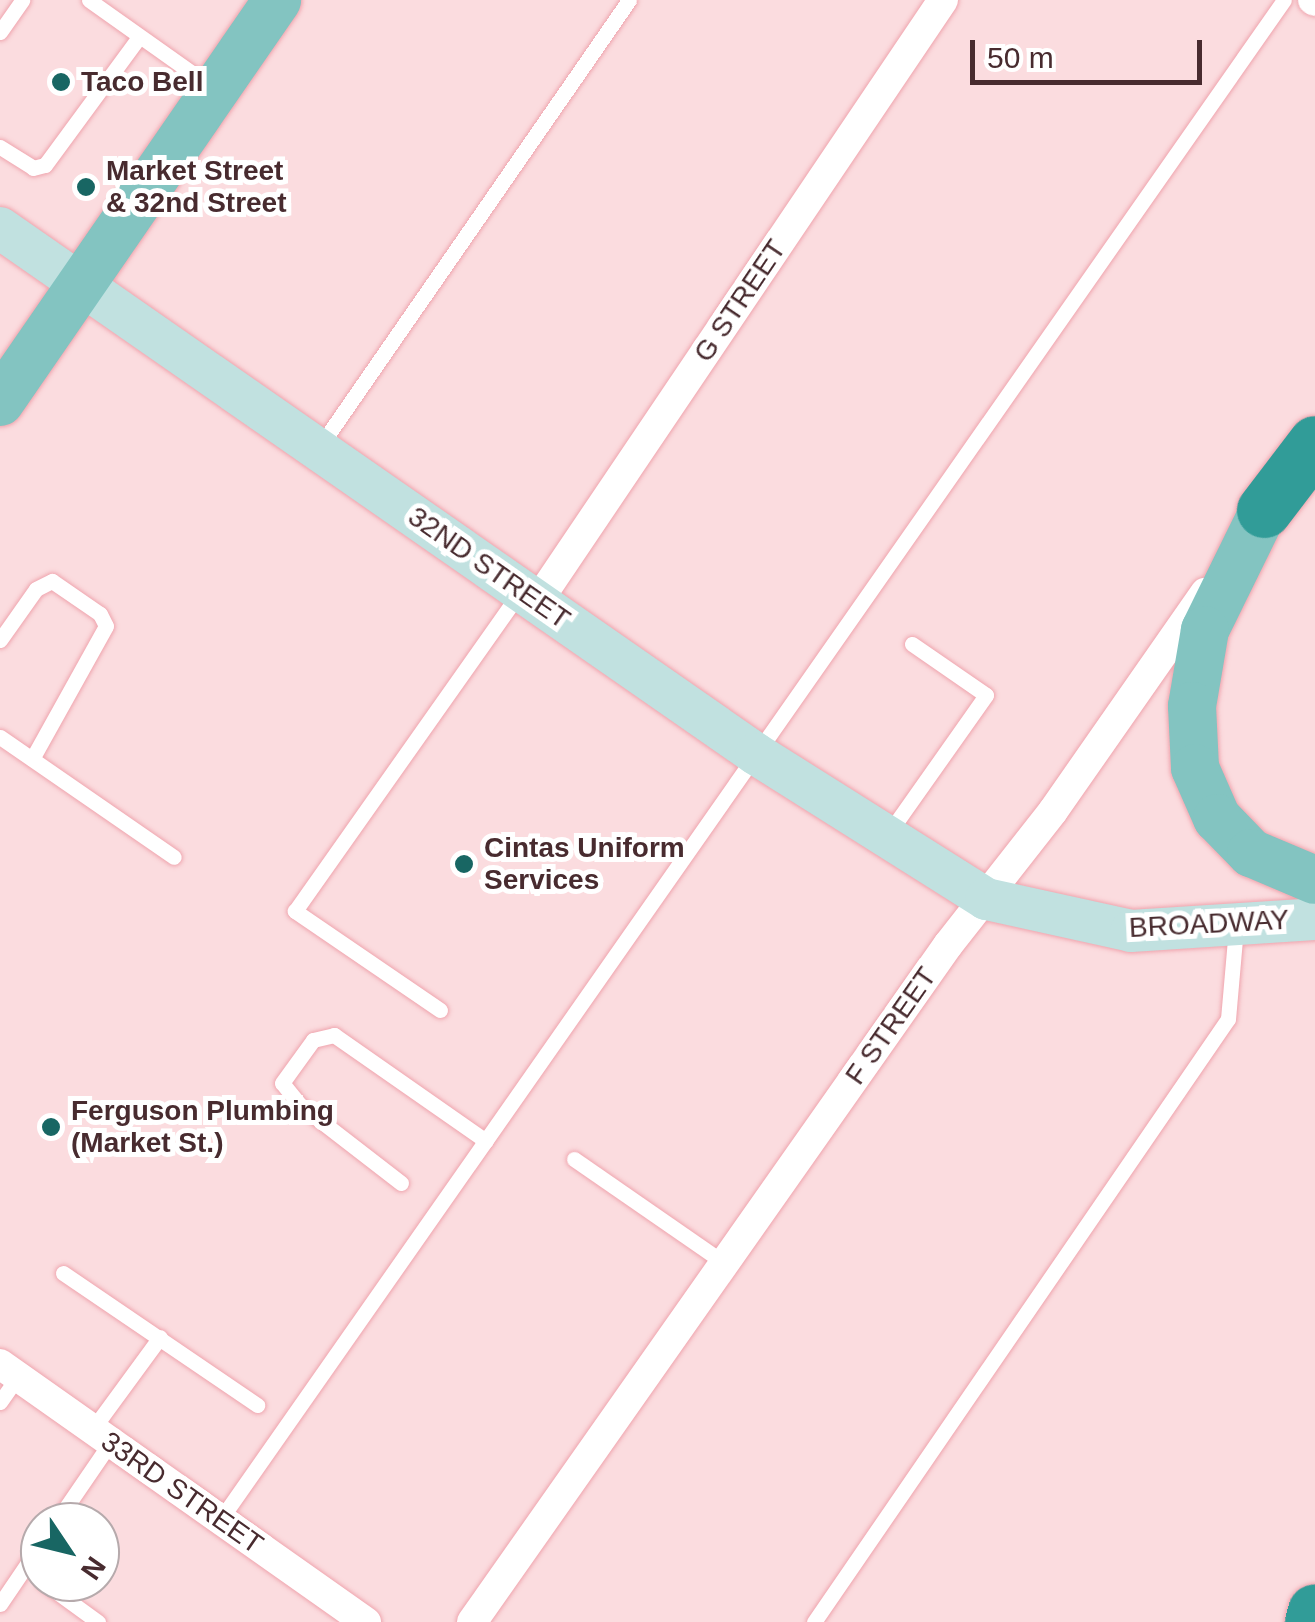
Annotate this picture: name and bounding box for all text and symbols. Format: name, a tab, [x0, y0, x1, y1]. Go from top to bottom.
scale bar	[975, 20, 1208, 82]
text: 50 m	[987, 41, 1054, 74]
place label: Taco Bell	[81, 65, 203, 99]
marker: Taco Bell	[50, 71, 72, 93]
place label: Market Street & 32nd Street	[106, 154, 286, 220]
marker: Market Street & 32nd Street	[75, 176, 97, 198]
street label: G STREET	[687, 234, 793, 368]
street label: 32ND STREET	[402, 500, 576, 636]
place label: Cintas Uniform Services	[484, 831, 685, 897]
marker: Cintas Uniform Services	[453, 853, 475, 875]
street label: BROADWAY	[1128, 903, 1290, 945]
street label: F STREET	[838, 961, 944, 1091]
place label: Ferguson Plumbing (Market St.)	[71, 1094, 334, 1160]
marker: Ferguson Plumbing (Market St.)	[40, 1116, 62, 1138]
street label: 33RD STREET	[95, 1425, 269, 1561]
north arrow	[20, 1502, 120, 1602]
text: N	[75, 1551, 112, 1586]

